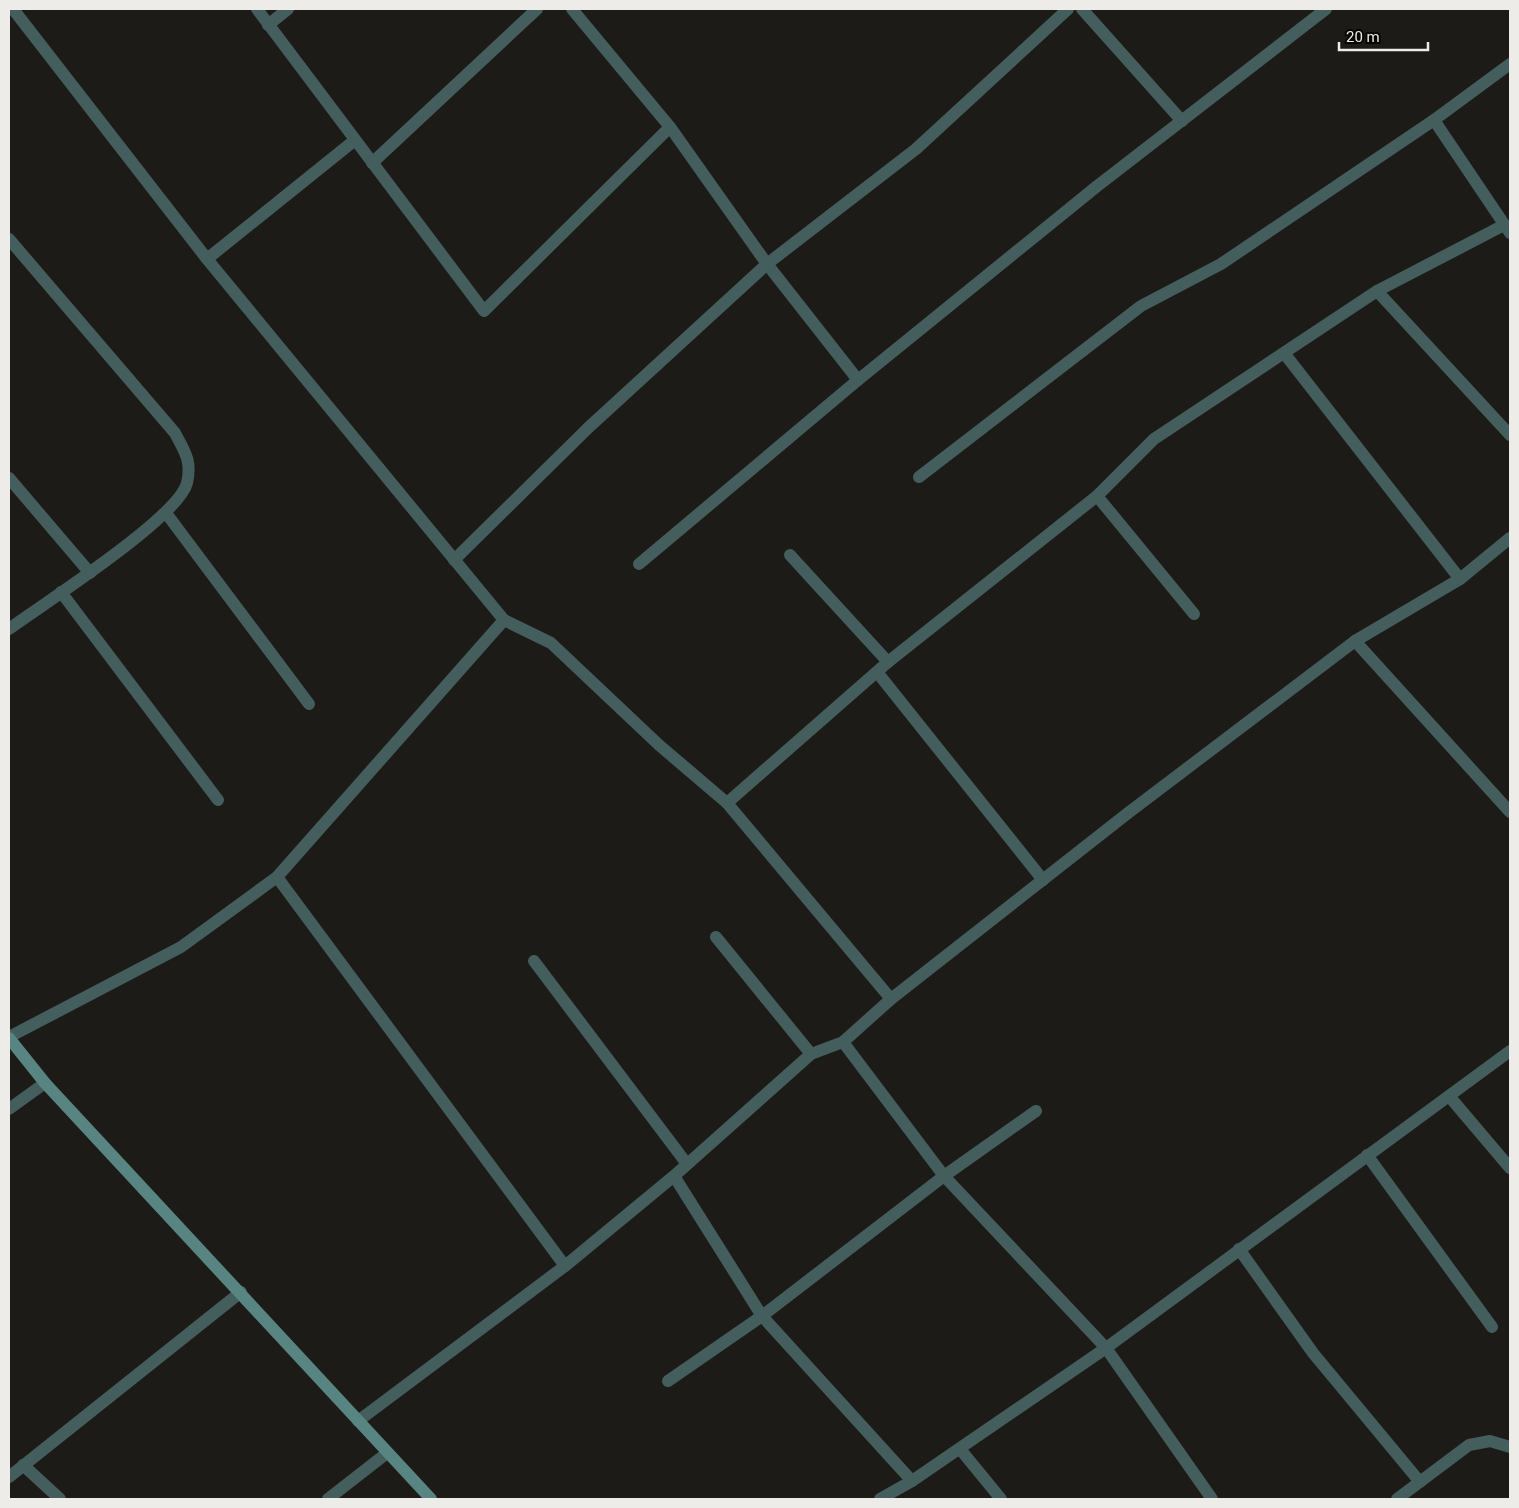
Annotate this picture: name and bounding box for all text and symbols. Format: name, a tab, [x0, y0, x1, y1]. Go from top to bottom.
scale bar	[1339, 20, 1428, 52]
text: 20 m	[1346, 28, 1380, 46]

